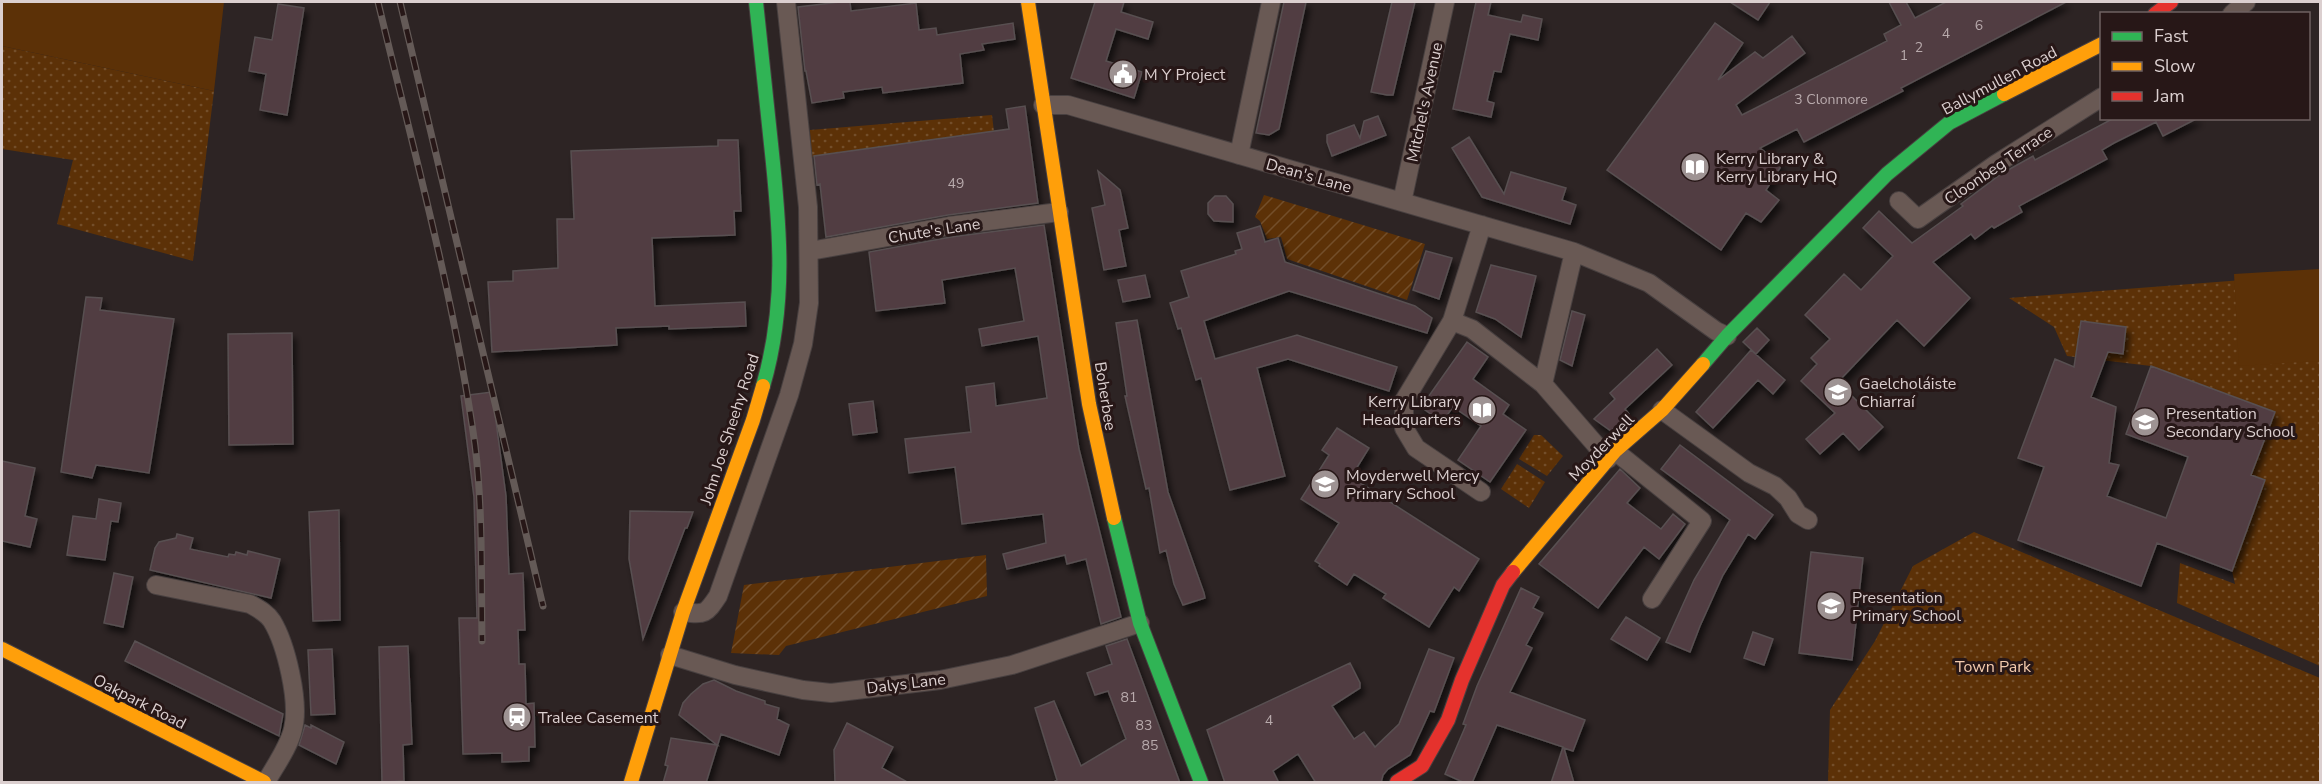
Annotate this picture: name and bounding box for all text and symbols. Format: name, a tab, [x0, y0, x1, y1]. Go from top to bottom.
legend	[2100, 12, 2310, 120]
house number: 6	[1975, 16, 1983, 35]
house number: 4	[1942, 24, 1950, 43]
text: Fast	[2154, 24, 2189, 48]
house number: 2	[1915, 38, 1923, 57]
street label: Mitchel's Avenue	[1402, 40, 1448, 164]
street label: Ballymullen Road	[1938, 41, 2061, 121]
house number: 1	[1900, 46, 1908, 65]
text: Slow	[2154, 54, 2195, 78]
public building icon: M Y Project	[1107, 58, 1139, 90]
place label: M Y Project	[1144, 64, 1226, 86]
text: Jam	[2153, 84, 2185, 108]
house number: 3 Clonmore	[1794, 90, 1868, 109]
street label: Cloonbeg Terrace	[1940, 121, 2057, 210]
place label: Kerry Library & Kerry Library HQ	[1716, 148, 1837, 188]
library icon: Kerry Library & Kerry Library HQ	[1679, 151, 1711, 183]
street label: Dean's Lane	[1263, 153, 1354, 199]
house number: 49	[948, 174, 964, 193]
street label: Chute's Lane	[887, 213, 982, 249]
street label: John Joe Sheehy Road	[695, 351, 765, 509]
street label: Boherbee	[1089, 360, 1121, 432]
place label: Gaelcholáiste Chiarraí	[1859, 373, 1956, 413]
school or university icon: Gaelcholáiste Chiarraí	[1822, 376, 1854, 408]
place label: Kerry Library Headquarters	[1362, 391, 1462, 431]
library icon: Kerry Library Headquarters	[1466, 394, 1498, 426]
place label: Presentation Secondary School	[2166, 403, 2295, 443]
school or university icon: Presentation Secondary School	[2129, 406, 2161, 438]
street label: Moyderwell	[1564, 409, 1640, 486]
place label: Moyderwell Mercy Primary School	[1346, 465, 1480, 505]
school or university icon: Moyderwell Mercy Primary School	[1309, 468, 1341, 500]
place label: Presentation Primary School	[1852, 587, 1961, 627]
school or university icon: Presentation Primary School	[1815, 590, 1847, 622]
park label: Town Park	[1955, 656, 2032, 678]
street label: Dalys Lane	[865, 668, 947, 700]
street label: Oakpark Road	[89, 669, 190, 735]
house number: 81	[1121, 688, 1137, 707]
station icon: Tralee Casement	[501, 701, 533, 733]
place label: Tralee Casement	[538, 707, 659, 729]
house number: 4	[1265, 711, 1273, 730]
house number: 83	[1136, 716, 1152, 735]
house number: 85	[1142, 736, 1158, 755]

